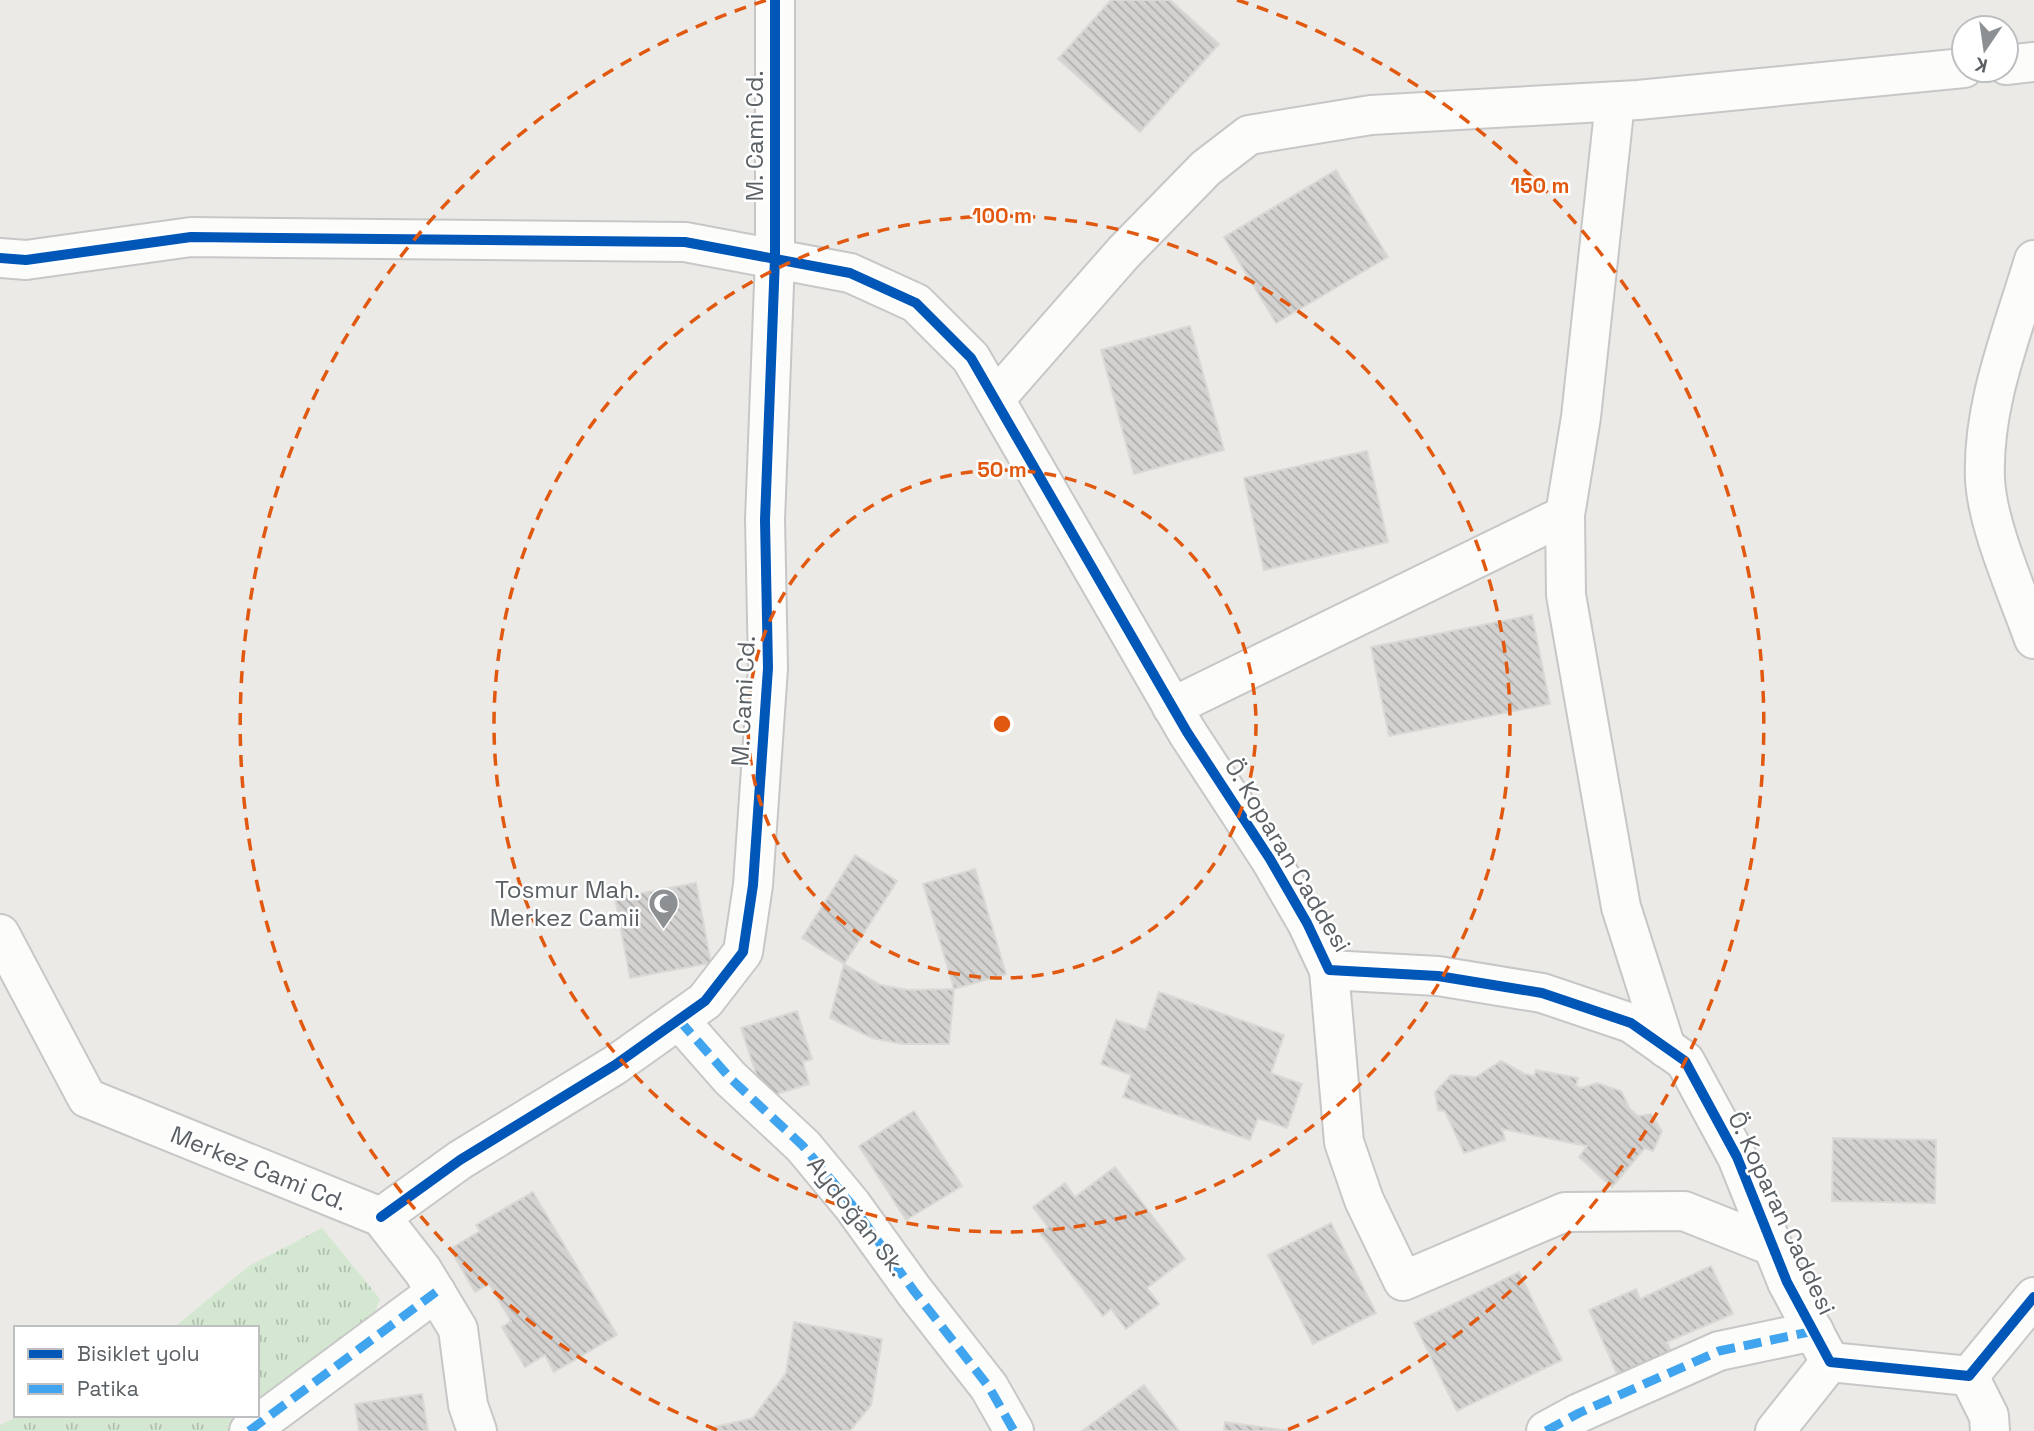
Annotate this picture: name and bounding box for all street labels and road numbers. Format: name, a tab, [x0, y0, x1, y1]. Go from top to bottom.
street label: M. Cami Cd.	[739, 70, 770, 202]
street label: M. Cami Cd.	[724, 635, 762, 767]
street label: Ö. Koparan Caddesi	[1218, 752, 1358, 958]
street label: Ö. Koparan Caddesi	[1721, 1106, 1843, 1320]
street label: Merkez Cami Cd.	[166, 1118, 352, 1218]
street label: Aydoğan Sk.	[800, 1150, 914, 1282]

